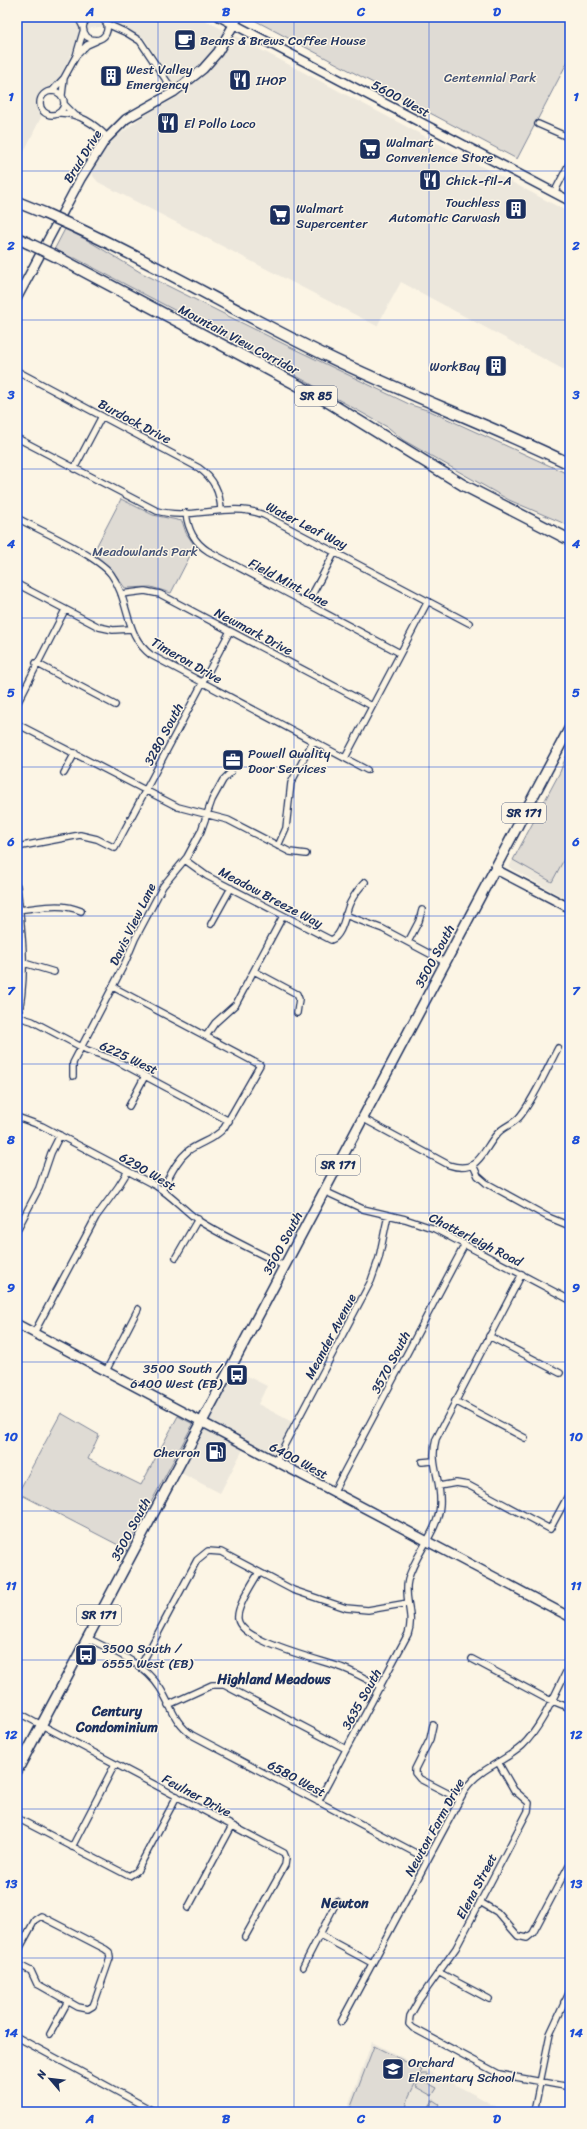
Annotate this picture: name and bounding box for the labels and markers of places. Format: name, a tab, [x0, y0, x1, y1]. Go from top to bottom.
cafe icon: Beans & Brews Coffee House	[172, 27, 198, 53]
place label: Beans & Brews Coffee House	[200, 29, 366, 52]
place label: West Valley Emergency	[126, 58, 193, 96]
building icon: West Valley Emergency	[98, 63, 124, 89]
restaurant icon: IHOP	[227, 67, 253, 93]
place label: IHOP	[255, 69, 287, 92]
restaurant icon: El Pollo Loco	[155, 110, 181, 136]
place label: El Pollo Loco	[184, 112, 256, 135]
place label: Walmart Convenience Store	[386, 131, 494, 169]
supermarket icon: Walmart Convenience Store	[357, 136, 383, 162]
restaurant icon: Chick-fil-A	[417, 167, 443, 193]
place label: Chick-fil-A	[446, 169, 512, 192]
place label: Touchless Automatic Carwash	[388, 191, 500, 229]
building icon: Touchless Automatic Carwash	[503, 196, 529, 222]
place label: Walmart Supercenter	[296, 197, 368, 235]
supermarket icon: Walmart Supercenter	[267, 202, 293, 228]
building icon: WorkBay	[483, 353, 509, 379]
place label: WorkBay	[430, 355, 480, 378]
place label: Powell Quality Door Services	[248, 742, 331, 780]
office icon: Powell Quality Door Services	[220, 747, 246, 773]
place label: 3500 South / 6400 West (EB)	[130, 1357, 224, 1395]
bus stop icon: 3500 South / 6400 West (EB)	[224, 1362, 250, 1388]
fuel station icon: Chevron	[203, 1439, 229, 1465]
place label: Chevron	[153, 1441, 200, 1464]
place label: 3500 South / 6555 West (EB)	[102, 1637, 194, 1675]
bus stop icon: 3500 South / 6555 West (EB)	[73, 1642, 99, 1668]
place label: Orchard Elementary School	[408, 2051, 516, 2089]
school or university icon: Orchard Elementary School	[380, 2056, 406, 2082]

